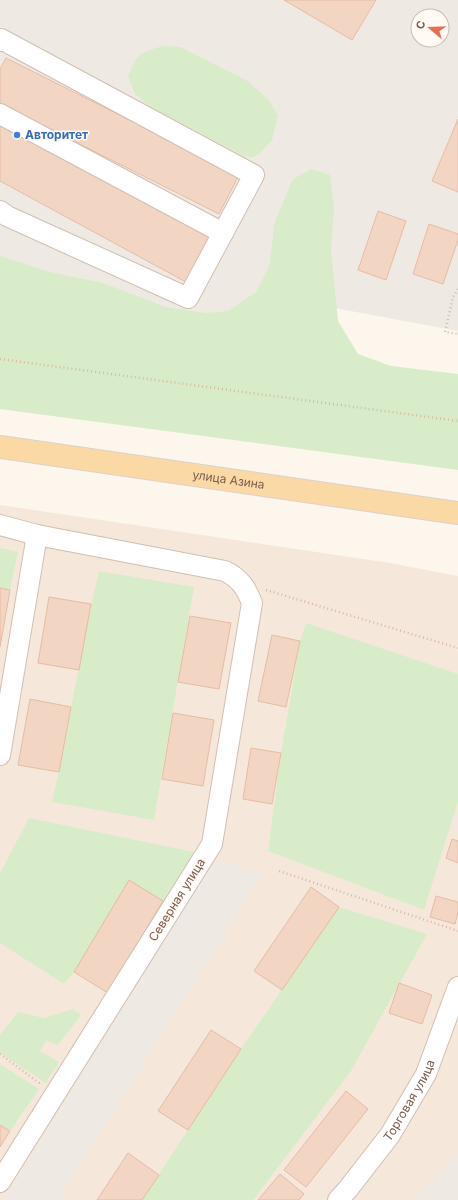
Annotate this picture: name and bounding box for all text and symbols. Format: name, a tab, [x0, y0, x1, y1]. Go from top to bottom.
north arrow	[410, 8, 450, 48]
text: С	[413, 19, 428, 31]
place label: Авторитет	[25, 127, 88, 142]
marker: Авторитет	[12, 130, 22, 140]
street label: улица Азина	[192, 467, 266, 492]
street label: Северная улица	[145, 856, 208, 944]
street label: Торговая улица	[380, 1058, 438, 1144]

